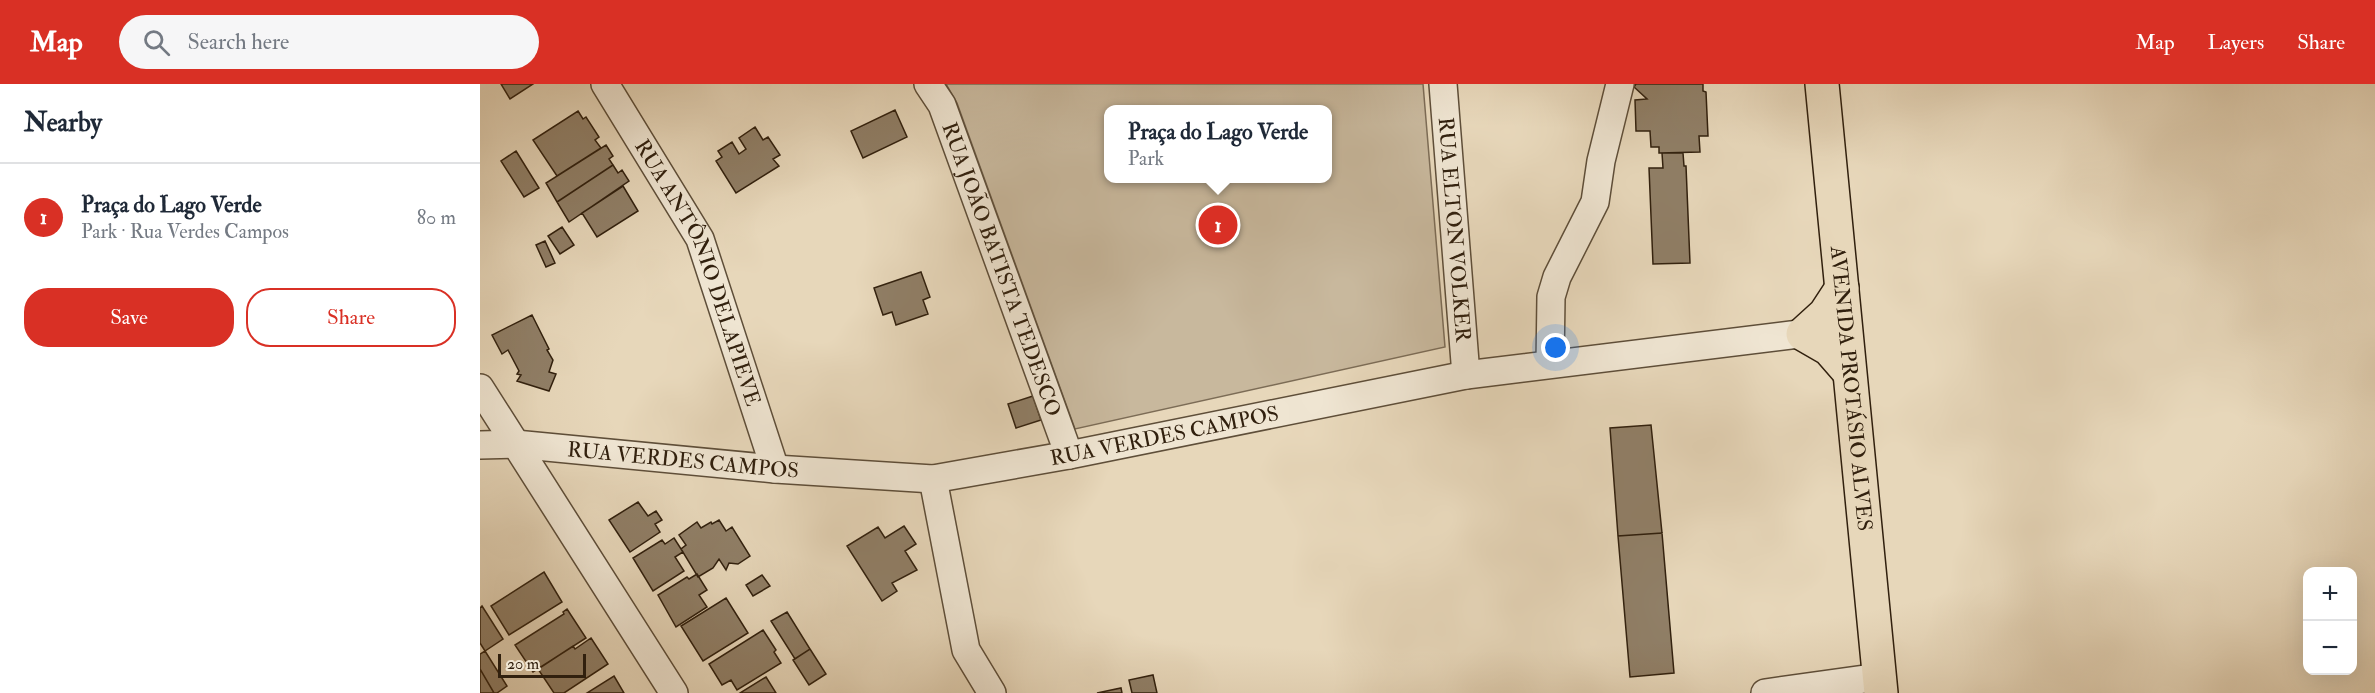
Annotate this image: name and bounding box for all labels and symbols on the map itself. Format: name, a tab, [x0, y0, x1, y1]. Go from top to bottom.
street label: RUA ELTON VOLKER	[1432, 116, 1476, 344]
street label: RUA JOÃO BATISTA TEDESCO	[935, 119, 1067, 420]
street label: RUA ANTÔNIO DELAPIEVE	[628, 135, 767, 410]
pin: 1	[1198, 202, 1238, 248]
street label: AVENIDA PROTÁSIO ALVES	[1824, 244, 1878, 532]
your location	[1541, 333, 1570, 362]
street label: RUA VERDES CAMPOS	[1048, 400, 1281, 472]
street label: RUA VERDES CAMPOS	[566, 436, 800, 484]
scale bar	[498, 651, 586, 678]

